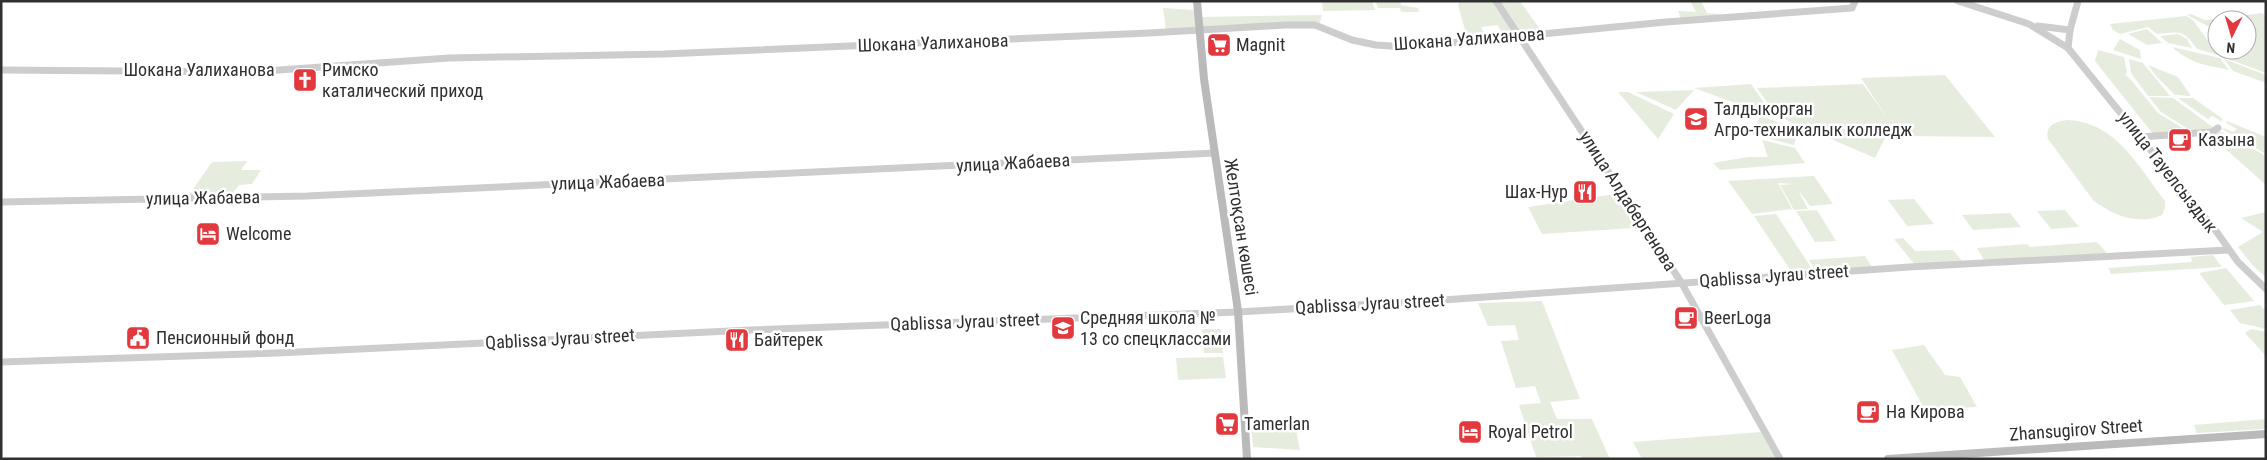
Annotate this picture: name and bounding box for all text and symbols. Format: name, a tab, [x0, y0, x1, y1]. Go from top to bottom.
north arrow	[2207, 10, 2257, 60]
street label: Шокана Уалиханова	[1393, 23, 1545, 54]
street label: Шокана Уалиханова	[857, 29, 1009, 56]
supermarket icon: Magnit	[1206, 32, 1232, 58]
place label: Magnit	[1236, 34, 1285, 55]
text: N	[2226, 40, 2236, 56]
street label: Шокана Уалиханова	[123, 59, 275, 80]
place label: Римско каталический приход	[322, 59, 483, 101]
church icon: Римско каталический приход	[292, 67, 318, 93]
place label: Талдыкорган Агро-техникалык колледж	[1714, 98, 1912, 140]
school or university icon: Талдыкорган Агро-техникалык колледж	[1683, 106, 1709, 132]
street label: улица Тауелсыздык	[2114, 107, 2223, 237]
street label: улица Алдабергенова	[1575, 127, 1681, 275]
cafe icon: Казына	[2167, 127, 2193, 153]
place label: Казына	[2198, 129, 2255, 150]
street label: улица Жабаева	[955, 149, 1070, 176]
street label: Желтоқсан көшесі	[1220, 157, 1263, 297]
street label: улица Жабаева	[551, 169, 665, 194]
restaurant icon: Шах-Нур	[1572, 179, 1598, 205]
place label: Шах-Нур	[1505, 181, 1568, 202]
street label: улица Жабаева	[146, 186, 260, 209]
hotel icon: Welcome	[195, 221, 221, 247]
place label: Welcome	[226, 223, 291, 244]
street label: Qablissa Jyrau street	[1699, 260, 1849, 291]
street label: Qablissa Jyrau street	[1295, 289, 1445, 318]
cafe icon: BeerLoga	[1673, 305, 1699, 331]
place label: Средняя школа № 13 со спецклассами	[1080, 307, 1231, 349]
place label: BeerLoga	[1704, 307, 1771, 328]
street label: Qablissa Jyrau street	[890, 308, 1040, 335]
school or university icon: Средняя школа № 13 со спецклассами	[1050, 315, 1076, 341]
street label: Qablissa Jyrau street	[485, 324, 635, 353]
public building icon: Пенсионный фонд	[125, 325, 151, 351]
place label: Пенсионный фонд	[156, 327, 295, 348]
restaurant icon: Байтерек	[724, 327, 750, 353]
place label: Байтерек	[754, 329, 823, 350]
cafe icon: На Кирова	[1855, 399, 1881, 425]
place label: На Кирова	[1886, 401, 1965, 422]
supermarket icon: Tamerlan	[1214, 411, 1240, 437]
place label: Tamerlan	[1244, 413, 1310, 434]
street label: Zhansugirov Street	[2009, 414, 2143, 445]
hotel icon: Royal Petrol	[1457, 419, 1483, 445]
place label: Royal Petrol	[1488, 421, 1573, 442]

